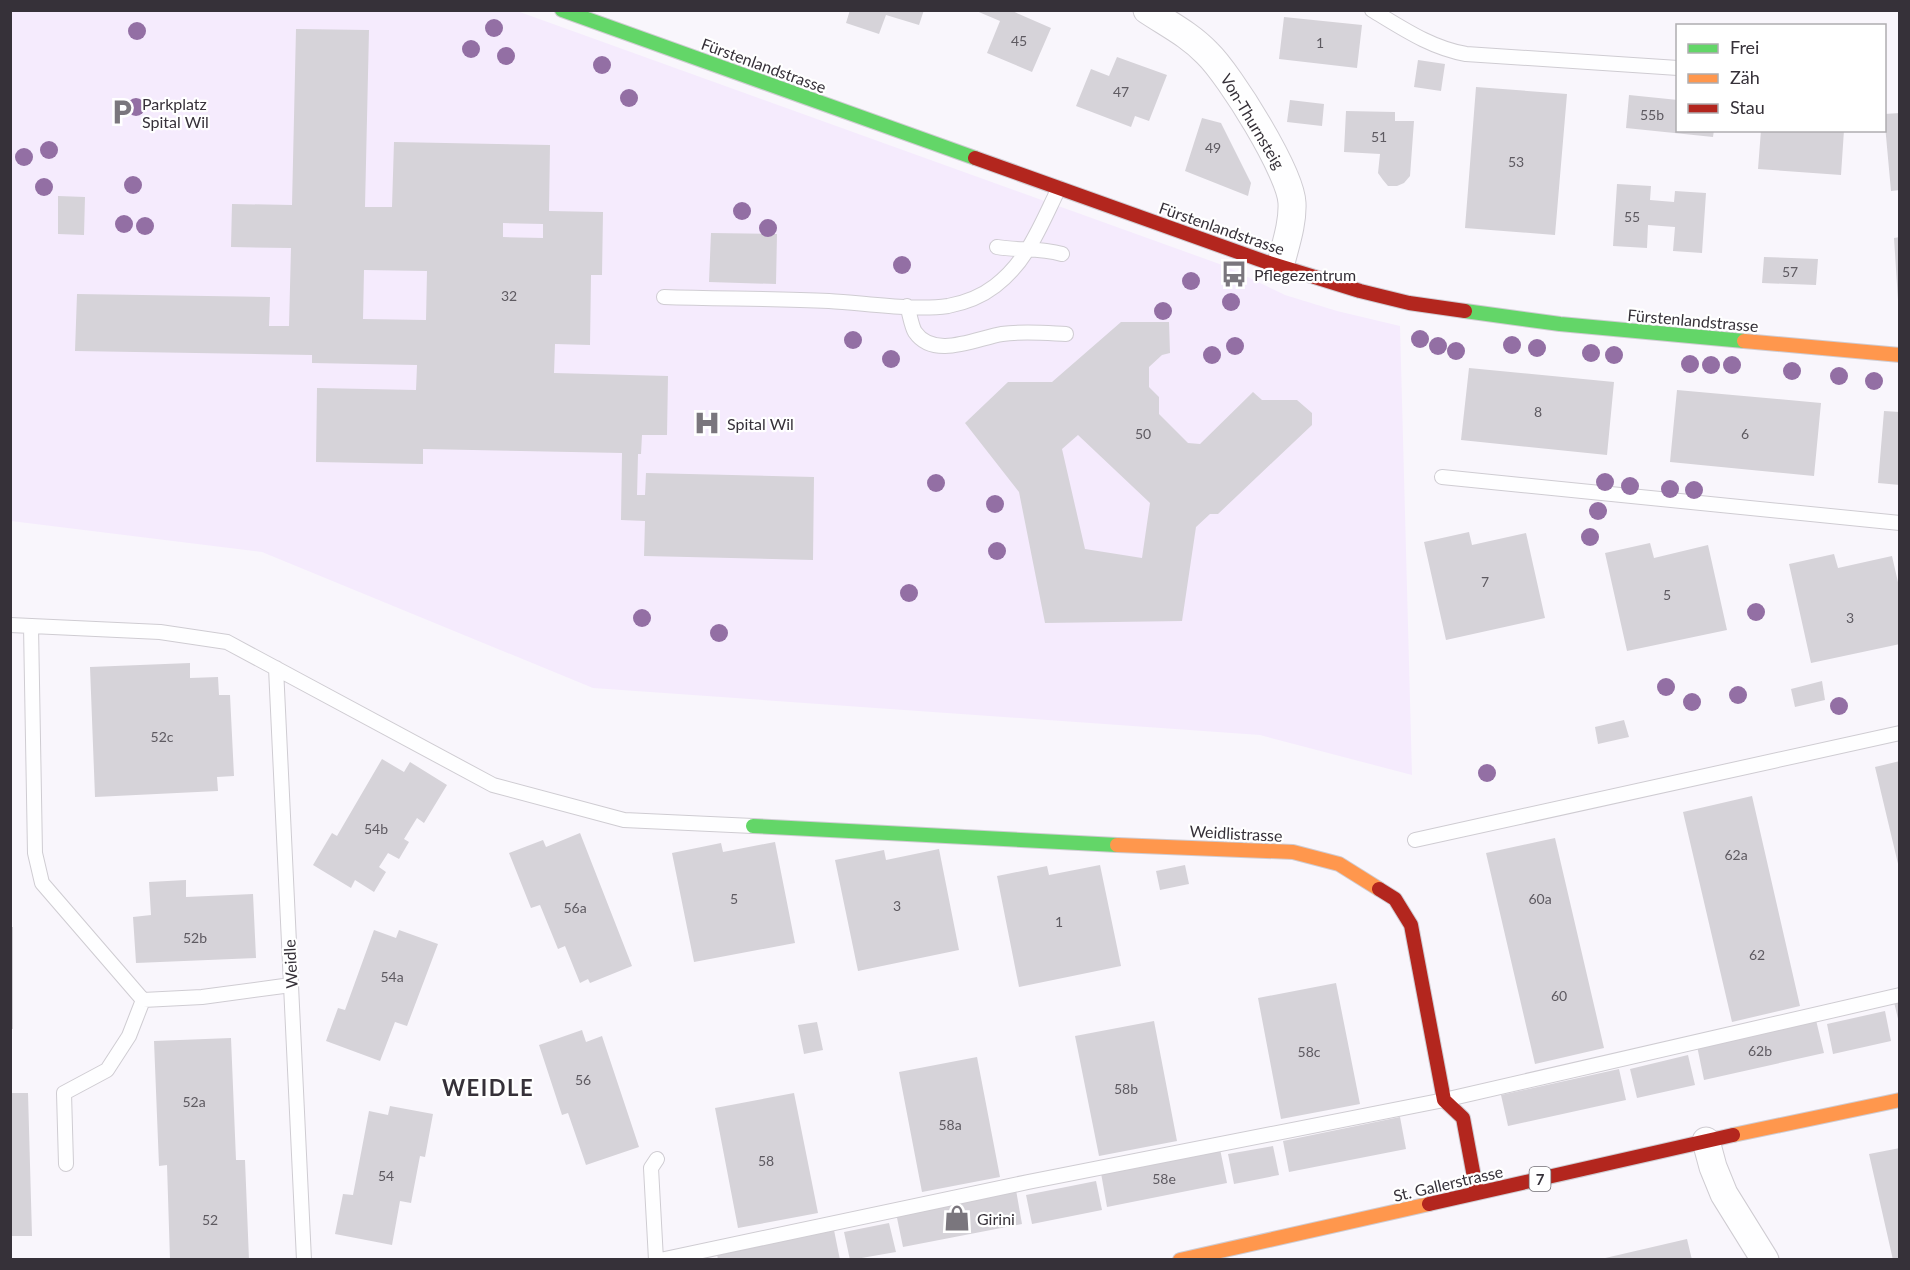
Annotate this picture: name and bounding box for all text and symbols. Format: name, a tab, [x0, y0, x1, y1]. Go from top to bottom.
legend	[1676, 24, 1886, 132]
house number: 45	[1011, 32, 1027, 49]
street label: Fürstenlandstrasse	[699, 34, 829, 96]
house number: 1	[1316, 34, 1324, 51]
text: Frei	[1730, 36, 1759, 58]
text: Zäh	[1730, 66, 1760, 88]
street label: Von-Thurnsteig	[1217, 70, 1289, 172]
house number: 47	[1113, 83, 1129, 100]
place label: Parkplatz Spital Wil	[142, 94, 209, 131]
text: Stau	[1730, 96, 1765, 118]
parking icon: Parkplatz Spital Wil	[107, 97, 137, 127]
house number: 55b	[1640, 106, 1664, 123]
house number: 51	[1371, 128, 1387, 145]
house number: 49	[1205, 139, 1221, 156]
house number: 53	[1508, 153, 1524, 170]
street label: Fürstenlandstrasse	[1157, 198, 1287, 258]
house number: 55	[1624, 208, 1640, 225]
bus stop icon: Pflegezentrum	[1219, 259, 1249, 289]
house number: 57	[1782, 263, 1798, 280]
place label: Pflegezentrum	[1254, 265, 1356, 284]
house number: 32	[501, 287, 517, 304]
street label: Fürstenlandstrasse	[1627, 305, 1759, 335]
house number: 8	[1534, 403, 1542, 420]
hospital icon: Spital Wil	[692, 408, 722, 438]
place label: Spital Wil	[727, 414, 794, 433]
house number: 50	[1135, 425, 1151, 442]
house number: 6	[1741, 425, 1749, 442]
house number: 7	[1481, 573, 1489, 590]
house number: 5	[1663, 586, 1671, 603]
house number: 3	[1846, 609, 1854, 626]
house number: 52c	[151, 728, 174, 745]
house number: 54b	[364, 820, 388, 837]
street label: Weidlistrasse	[1189, 821, 1283, 845]
house number: 62a	[1724, 846, 1748, 863]
house number: 5	[730, 890, 738, 907]
house number: 60a	[1528, 890, 1552, 907]
house number: 3	[893, 897, 901, 914]
house number: 56a	[563, 899, 587, 916]
house number: 1	[1055, 913, 1063, 930]
house number: 52b	[183, 929, 207, 946]
street label: Weidle	[279, 939, 301, 989]
house number: 62	[1749, 946, 1765, 963]
house number: 54a	[380, 968, 404, 985]
house number: 60	[1551, 987, 1567, 1004]
house number: 62b	[1748, 1042, 1772, 1059]
house number: 58c	[1298, 1043, 1321, 1060]
house number: 56	[575, 1071, 591, 1088]
district label: WEIDLE	[442, 1074, 534, 1101]
house number: 58b	[1114, 1080, 1138, 1097]
house number: 52a	[182, 1093, 206, 1110]
house number: 58a	[938, 1116, 962, 1133]
house number: 58	[758, 1152, 774, 1169]
street label: St. Gallerstrasse	[1391, 1161, 1505, 1205]
house number: 54	[378, 1167, 394, 1184]
road number: 7	[1530, 1167, 1550, 1191]
house number: 58e	[1152, 1170, 1176, 1187]
shop icon: Girini	[942, 1203, 972, 1233]
place label: Girini	[977, 1209, 1015, 1228]
house number: 52	[202, 1211, 218, 1228]

